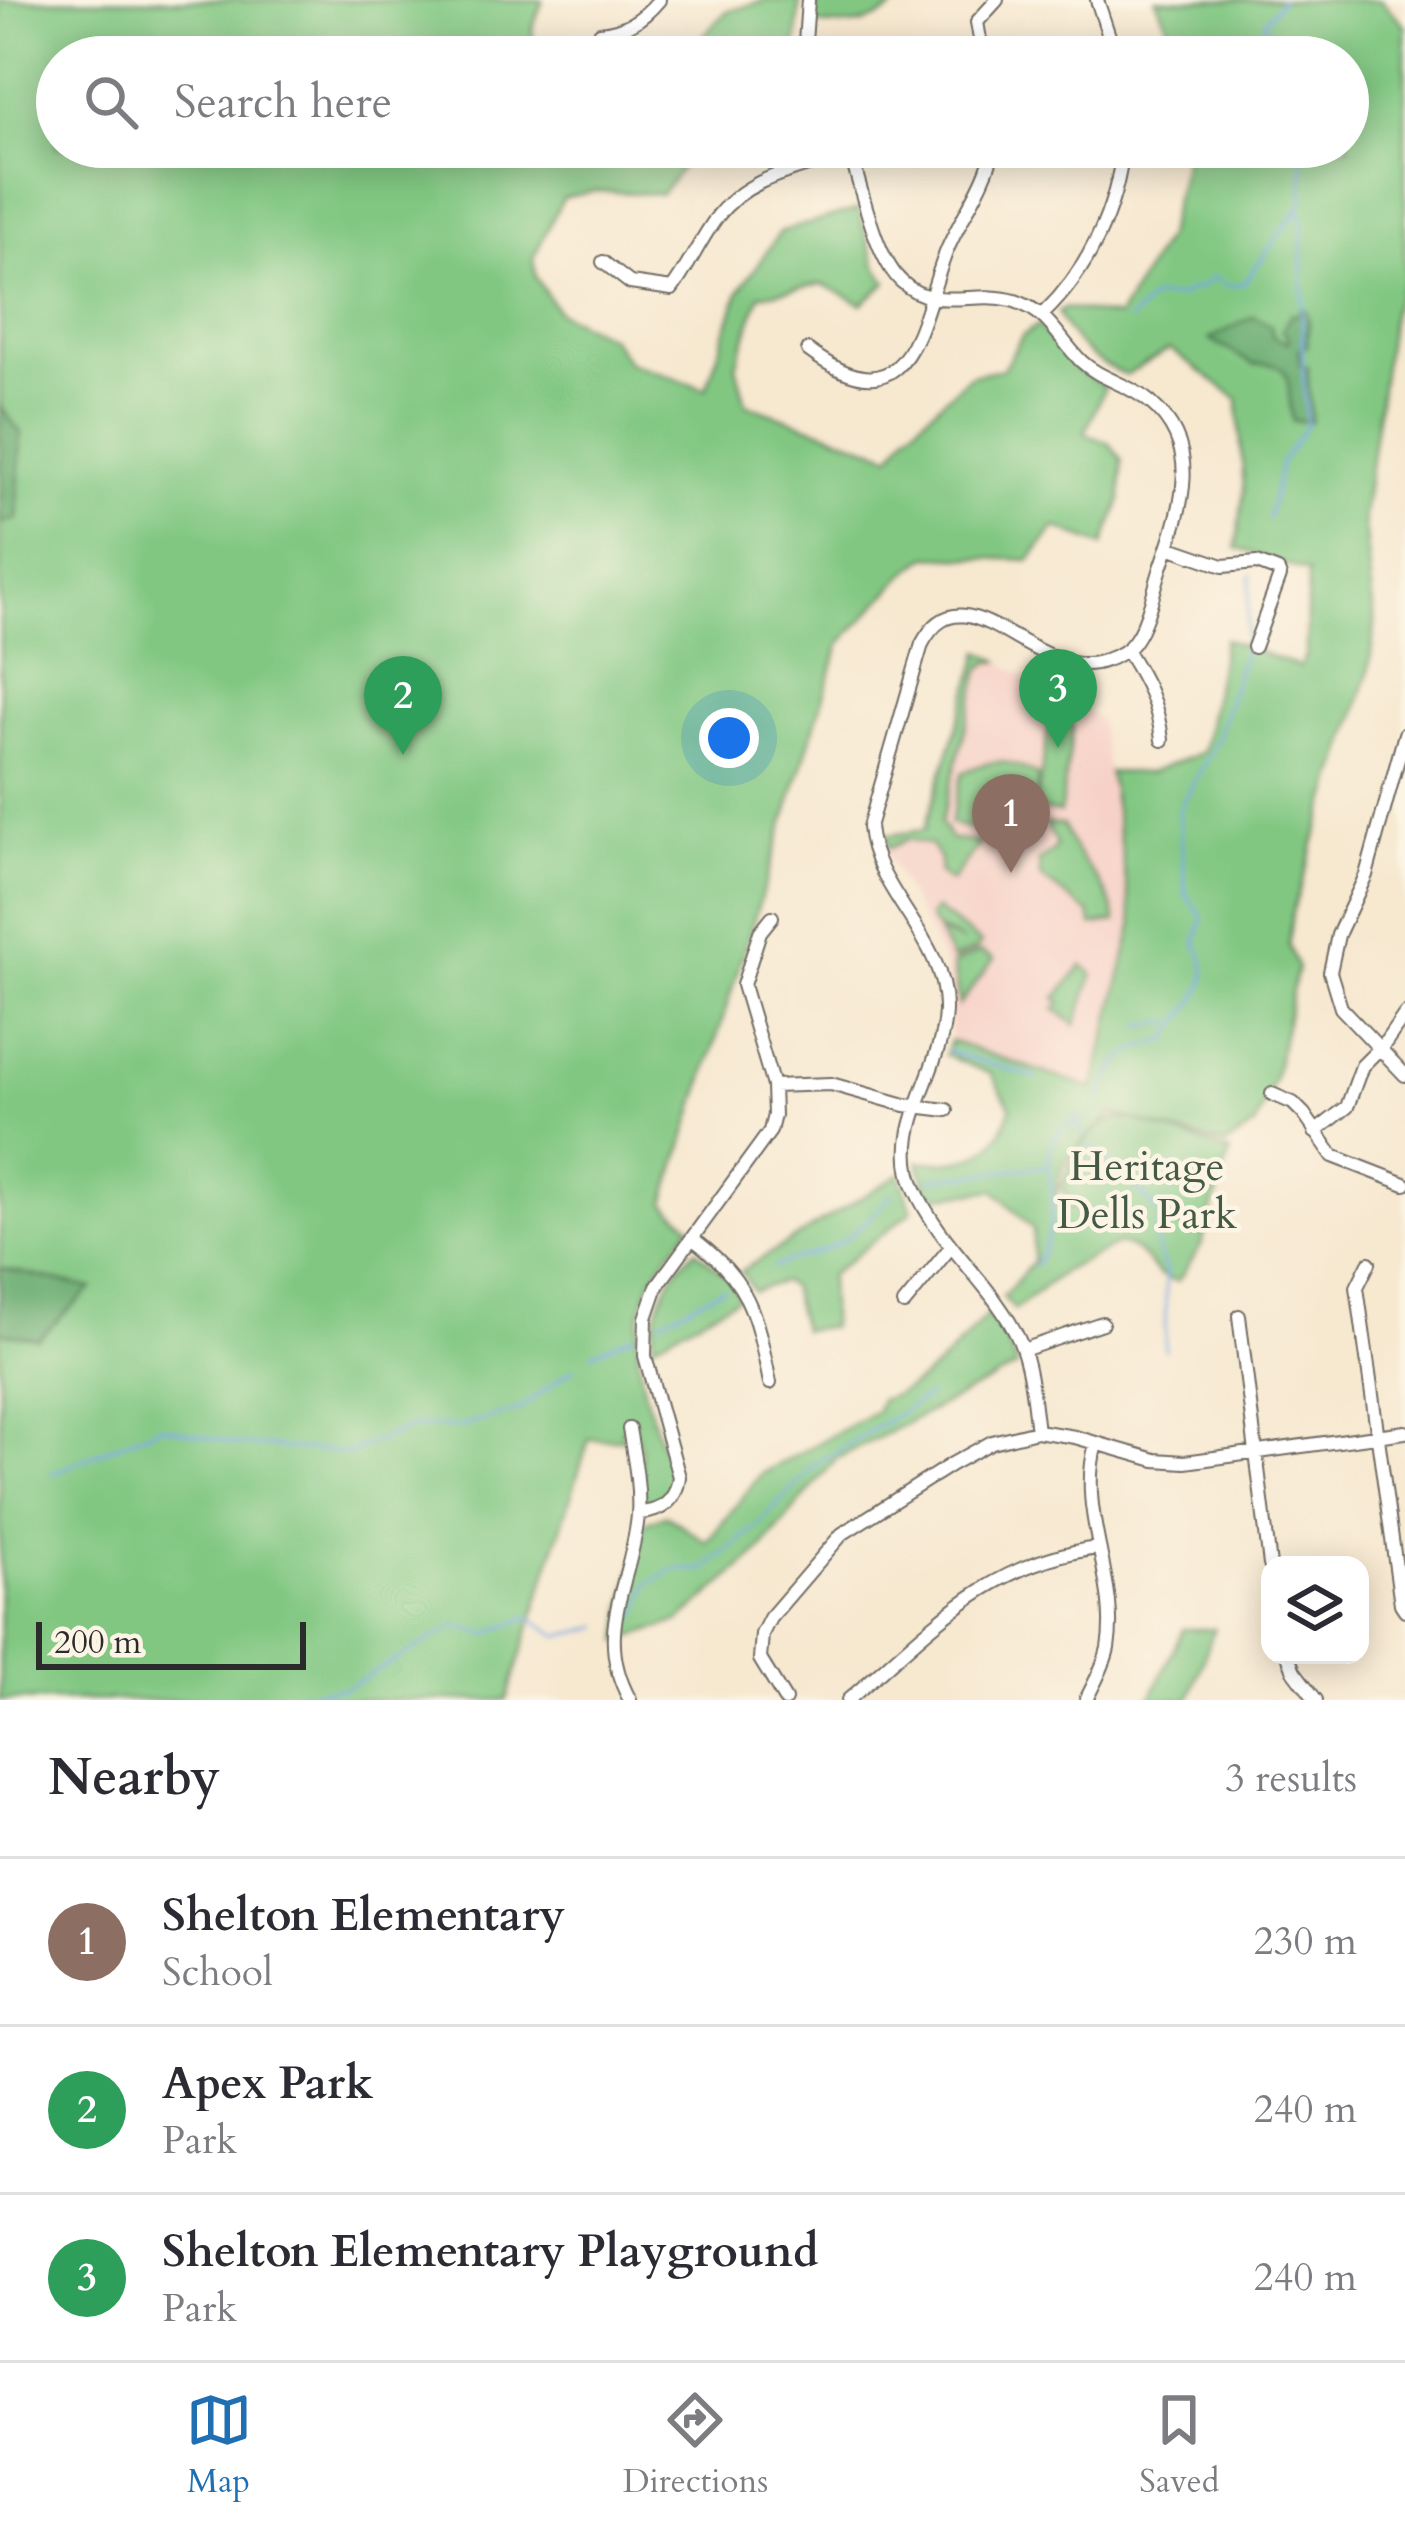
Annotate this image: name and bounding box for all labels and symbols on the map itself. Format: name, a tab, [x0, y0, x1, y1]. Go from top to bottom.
pin: 3	[1019, 649, 1097, 748]
pin: 2	[364, 656, 442, 755]
your location	[699, 708, 759, 768]
pin: 1	[972, 774, 1050, 873]
park label: Heritage Dells Park	[1057, 1138, 1238, 1243]
scale bar	[36, 1616, 306, 1669]

